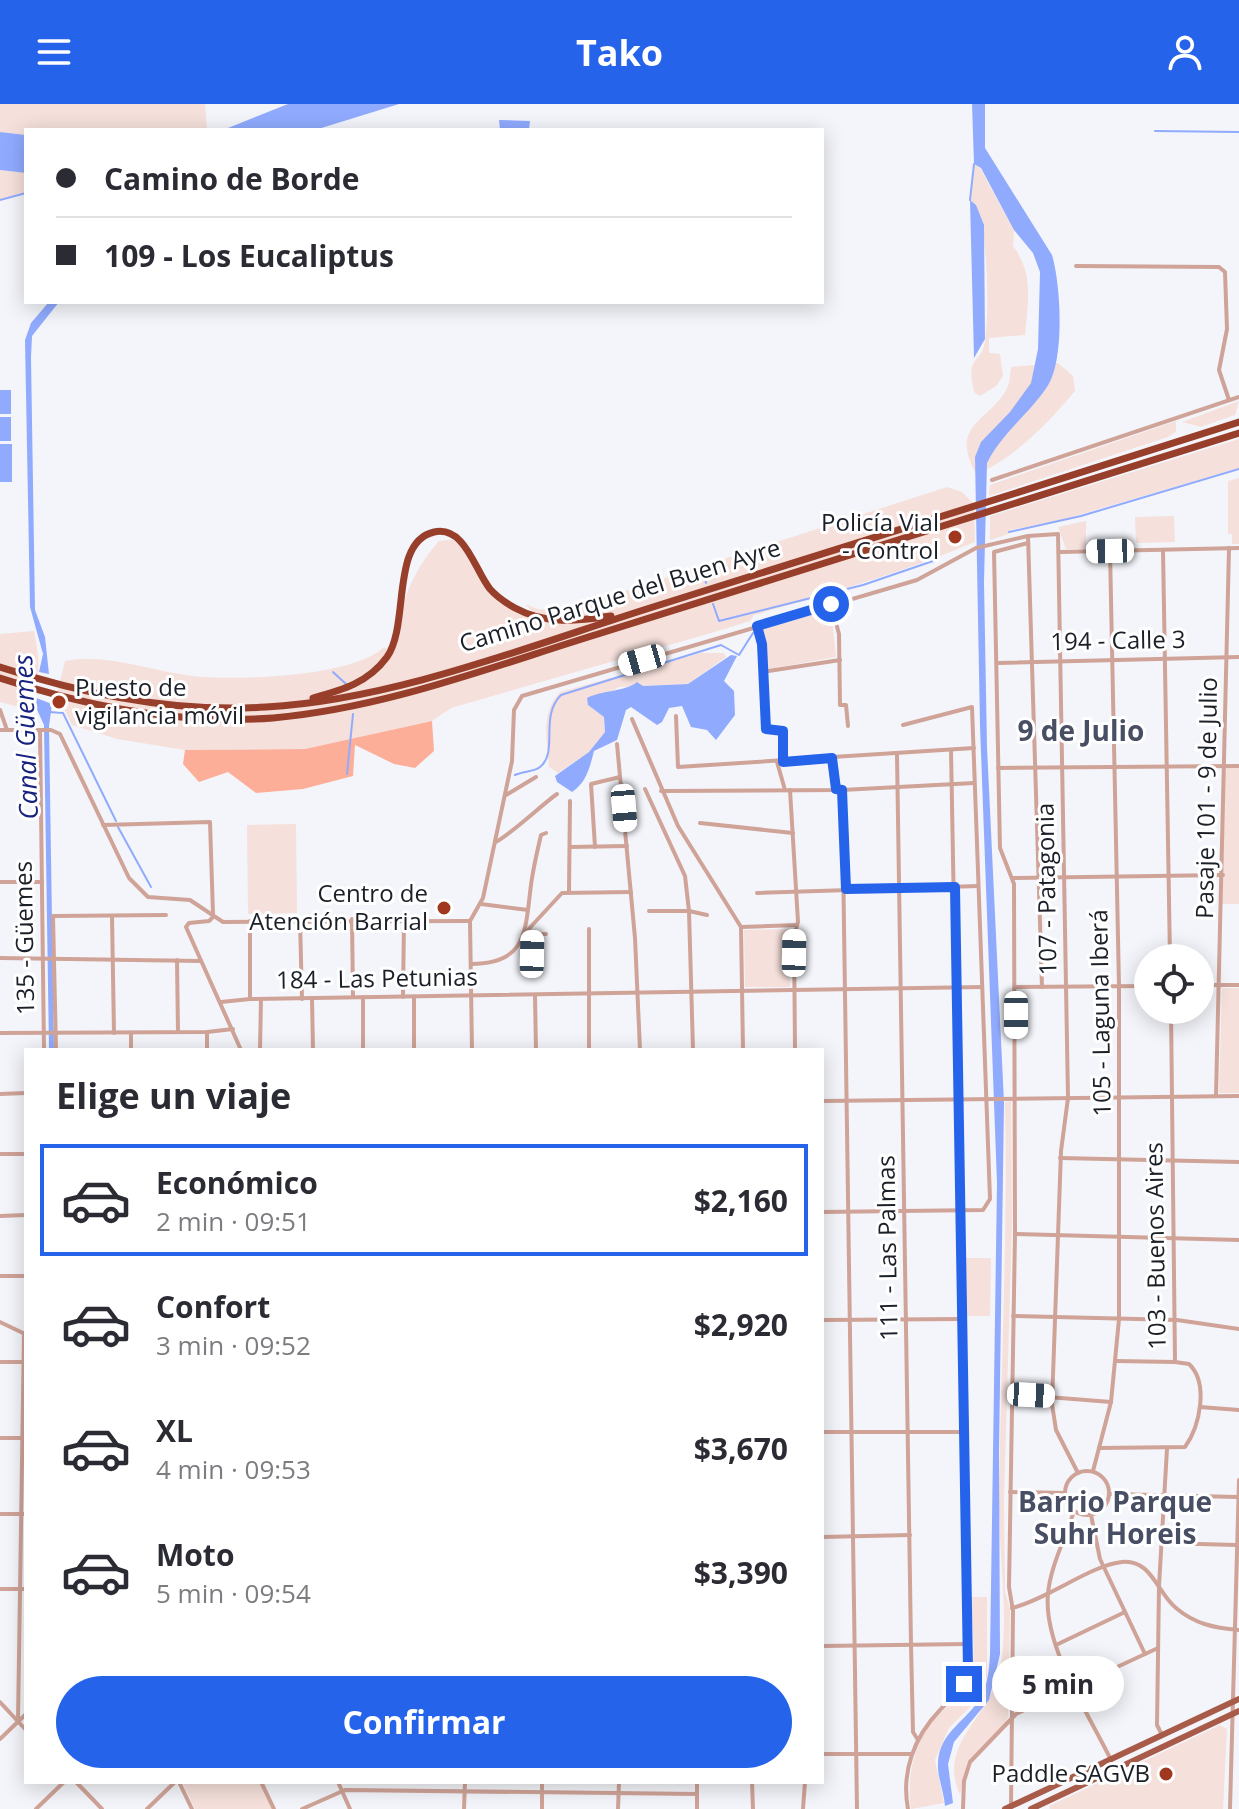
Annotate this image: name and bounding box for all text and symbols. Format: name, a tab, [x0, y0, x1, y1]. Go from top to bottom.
text: Tako	[576, 28, 663, 77]
icon: menu	[32, 30, 76, 74]
icon: person	[1163, 30, 1207, 74]
text: Camino de Borde	[104, 158, 360, 199]
text: 109 - Los Eucaliptus	[104, 235, 394, 276]
place label: Policía Vial - Control	[821, 505, 939, 566]
marker: Policía Vial - Control	[946, 528, 964, 546]
street label: Camino Parque del Buen Ayre	[455, 530, 784, 659]
car	[1086, 539, 1134, 563]
route start	[813, 586, 849, 622]
street label: 194 - Calle 3	[1050, 622, 1186, 657]
car	[616, 642, 668, 678]
water label: Canal Güemes	[4, 654, 46, 820]
place label: Puesto de vigilancia móvil	[75, 670, 244, 731]
street label: Pasaje 101 - 9 de Julio	[1187, 677, 1224, 919]
marker: Puesto de vigilancia móvil	[50, 693, 68, 711]
district label: 9 de Julio	[1018, 711, 1144, 749]
car	[610, 783, 638, 833]
street label: 107 - Patagonia	[1027, 802, 1064, 976]
street label: 135 - Güemes	[6, 861, 41, 1015]
place label: Centro de Atención Barrial	[249, 876, 428, 937]
marker: Centro de Atención Barrial	[435, 899, 453, 917]
street label: 105 - Laguna Iberá	[1081, 909, 1118, 1117]
car	[782, 929, 806, 977]
car	[520, 930, 544, 978]
map controls	[1134, 944, 1214, 1024]
button: locate	[1134, 944, 1214, 1024]
street label: 184 - Las Petunias	[276, 959, 478, 996]
car	[1004, 991, 1028, 1039]
text: Elige un viaje	[56, 1071, 291, 1120]
street label: 103 - Buenos Aires	[1136, 1142, 1173, 1350]
street label: 111 - Las Palmas	[868, 1155, 905, 1341]
text: Económico	[156, 1162, 318, 1203]
icon: car	[60, 1164, 132, 1236]
text: $2,160	[694, 1180, 788, 1221]
text: 2 min · 09:51	[156, 1203, 311, 1239]
text: Confort	[156, 1286, 270, 1327]
icon: car	[60, 1288, 132, 1360]
text: $2,920	[694, 1304, 788, 1345]
text: 3 min · 09:52	[156, 1327, 311, 1363]
car	[1006, 1382, 1056, 1408]
text: XL	[156, 1410, 193, 1451]
icon: car	[60, 1412, 132, 1484]
text: $3,670	[694, 1428, 788, 1469]
text: 4 min · 09:53	[156, 1451, 311, 1487]
district label: Barrio Parque Suhr Horeis	[1018, 1482, 1212, 1552]
text: Moto	[156, 1534, 234, 1575]
icon: car	[60, 1536, 132, 1608]
text: $3,390	[694, 1552, 788, 1593]
text: 5 min · 09:54	[156, 1575, 311, 1611]
callout: 5 min	[992, 1656, 1124, 1712]
route end	[946, 1666, 982, 1702]
text: 5 min	[1022, 1666, 1094, 1702]
button: Confirmar	[56, 1676, 792, 1768]
place label: Paddle SAGVB	[991, 1756, 1150, 1789]
marker: Paddle SAGVB	[1157, 1765, 1175, 1783]

